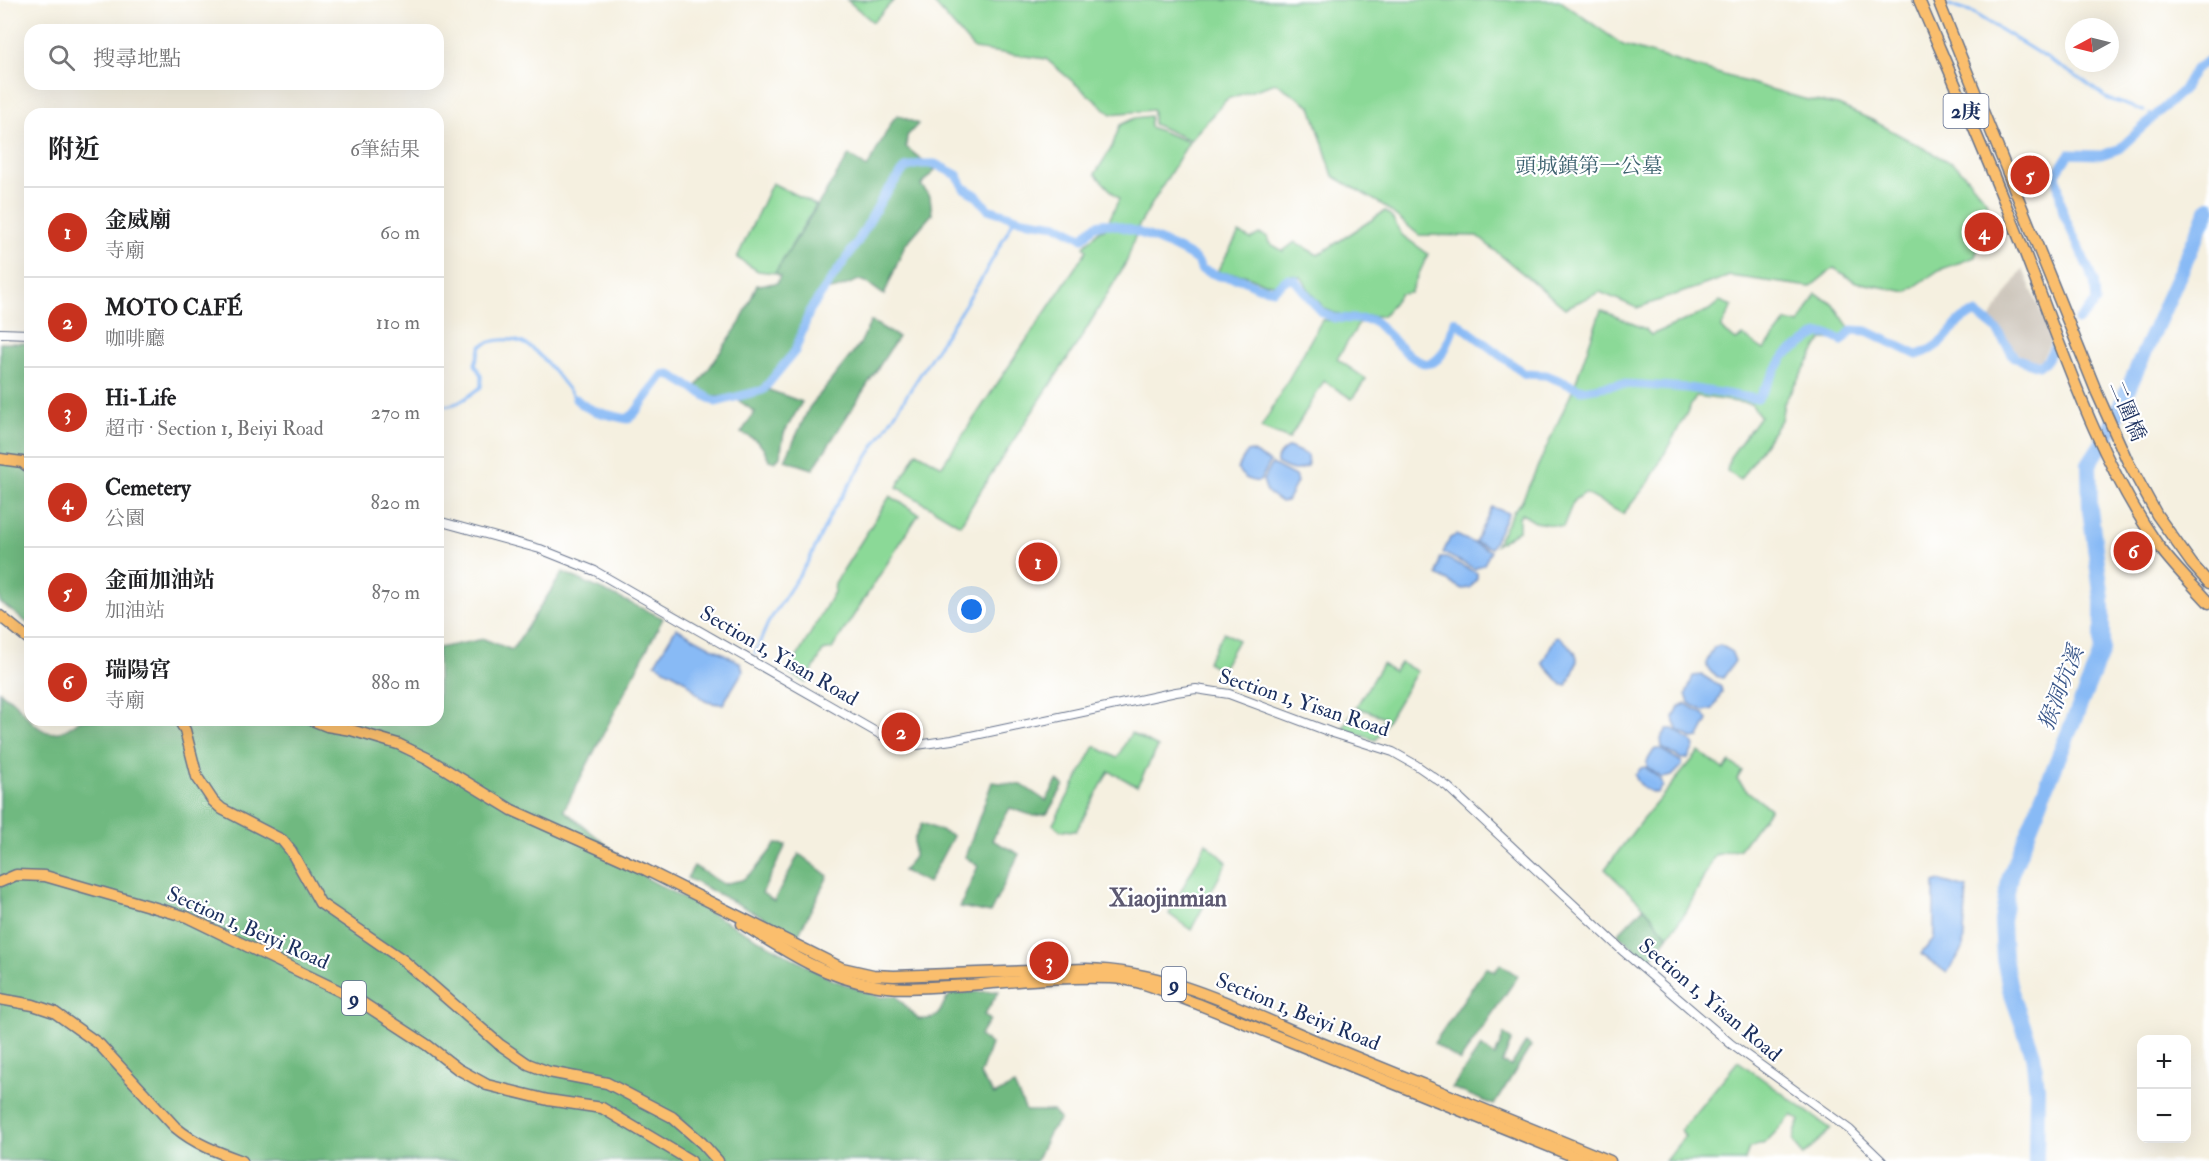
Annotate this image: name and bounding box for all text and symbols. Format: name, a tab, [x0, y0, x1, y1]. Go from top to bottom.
north arrow	[2065, 18, 2119, 72]
search box	[24, 24, 444, 90]
icon: search	[45, 41, 78, 74]
text: 搜尋地點	[93, 45, 181, 73]
road number: 2庚	[1944, 94, 1988, 128]
text: 附近	[48, 134, 100, 166]
text: 6筆結果	[350, 137, 420, 162]
pin: 5	[2010, 152, 2050, 198]
park label: 頭城鎮第一公墓	[1516, 153, 1663, 180]
text: 金威廟	[105, 206, 171, 234]
pin: 4	[1964, 210, 2004, 254]
text: 1	[64, 220, 71, 245]
text: 60 m	[380, 220, 420, 245]
text: 寺廟	[105, 238, 145, 263]
text: MOTO CAFÉ	[105, 294, 243, 322]
text: 2	[62, 310, 73, 335]
text: 110 m	[376, 310, 420, 335]
text: 咖啡廳	[105, 326, 165, 351]
street label: 二圍橋	[2102, 377, 2152, 445]
text: Hi-Life	[105, 384, 176, 412]
text: 3	[64, 400, 71, 425]
text: 270 m	[371, 400, 420, 425]
text: 超市 · Section 1, Beiyi Road	[105, 416, 324, 441]
text: Cemetery	[105, 474, 191, 502]
text: 4	[62, 490, 73, 515]
text: 820 m	[370, 490, 420, 515]
text: 公園	[105, 506, 145, 531]
pin: 6	[2114, 528, 2152, 574]
pin: 1	[1018, 540, 1058, 584]
text: 金面加油站	[105, 566, 215, 594]
text: 5	[63, 580, 72, 605]
text: 870 m	[372, 580, 420, 605]
your location	[957, 595, 986, 624]
text: 加油站	[105, 598, 165, 623]
street label: Section 1, Yisan Road	[695, 600, 864, 713]
water label: 猴洞坑溪	[2032, 640, 2091, 734]
text: 瑞陽宮	[105, 656, 171, 684]
street label: Section 1, Yisan Road	[1215, 663, 1394, 744]
text: 6	[62, 670, 73, 695]
text: 880 m	[371, 670, 420, 695]
text: 寺廟	[105, 688, 145, 713]
pin: 2	[882, 710, 920, 754]
street label: Section 1, Beiyi Road	[163, 880, 334, 976]
district label: Xiaojinmian	[1109, 883, 1228, 914]
street label: Section 1, Yisan Road	[1633, 932, 1787, 1068]
pin: 3	[1030, 938, 1068, 984]
road number: 9	[1162, 967, 1186, 1001]
street label: Section 1, Beiyi Road	[1212, 967, 1385, 1057]
road number: 9	[342, 981, 366, 1015]
map controls	[2137, 1035, 2191, 1143]
button: +	[2137, 1035, 2191, 1089]
button: −	[2137, 1089, 2191, 1143]

